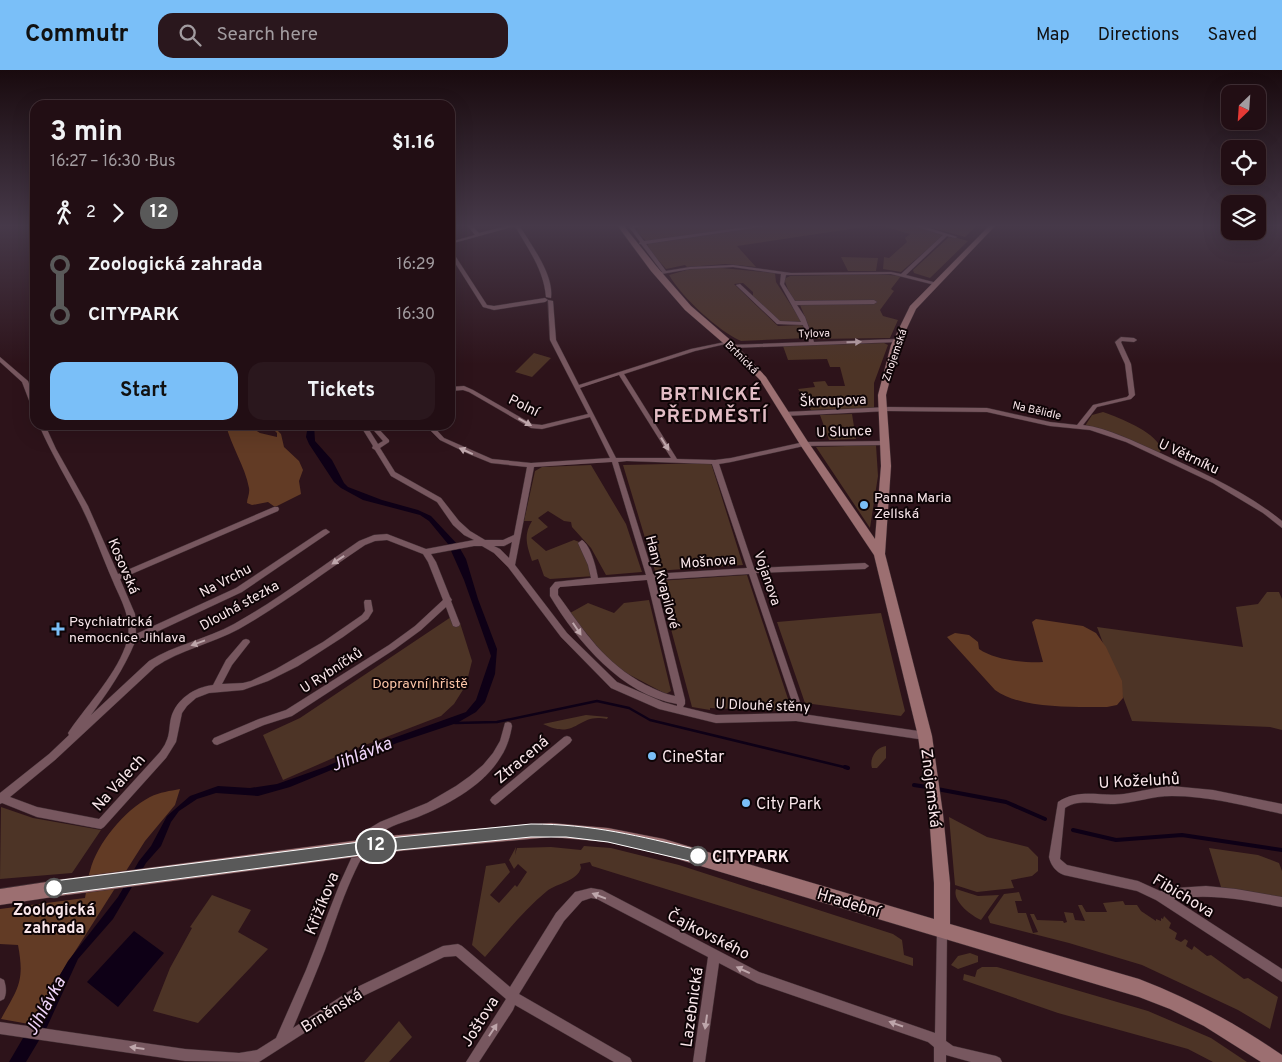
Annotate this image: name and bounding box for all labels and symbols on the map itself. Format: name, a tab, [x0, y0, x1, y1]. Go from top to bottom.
north arrow	[1221, 85, 1266, 130]
street label: Tylova	[798, 326, 830, 342]
street label: Znojemská	[879, 327, 911, 383]
street label: Brtnická	[722, 338, 761, 377]
one-way arrow	[847, 338, 863, 346]
district label: BRTNICKÉ PŘEDMĚSTÍ	[654, 382, 769, 429]
street label: Škroupova	[799, 391, 867, 411]
street label: Polní	[505, 392, 543, 422]
street label: Na Bělidle	[1011, 399, 1063, 423]
one-way arrow	[517, 418, 532, 426]
street label: U Slunce	[816, 423, 872, 442]
street label: U Větrníku	[1155, 436, 1221, 479]
one-way arrow	[661, 438, 670, 451]
one-way arrow	[459, 447, 473, 455]
place label: Panna Maria Zellská	[874, 490, 951, 523]
marker: Panna Maria Zellská	[858, 499, 870, 511]
street label: Hany Kvapilové	[641, 534, 682, 631]
street label: Kosovská	[103, 536, 142, 597]
street label: Vojanova	[749, 549, 784, 608]
street label: Mošnova	[680, 552, 736, 573]
one-way arrow	[331, 555, 344, 565]
street label: Na Vrchu	[197, 561, 254, 602]
street label: Dlouhá stezka	[197, 578, 282, 635]
place label: Psychiatrická nemocnice Jihlava	[69, 614, 186, 647]
marker: Psychiatrická nemocnice Jihlava	[51, 622, 65, 636]
one-way arrow	[572, 622, 582, 636]
one-way arrow	[191, 640, 206, 647]
street label: U Rybníčků	[298, 645, 366, 698]
park label: Dopravní hřistě	[372, 676, 468, 693]
street label: U Dlouhé stěny	[715, 696, 811, 717]
street label: Ztracená	[491, 732, 553, 789]
water label: Jihlávka	[328, 733, 396, 778]
place label: CineStar	[662, 748, 724, 768]
street label: Znojemská	[915, 748, 945, 829]
marker: CineStar	[646, 750, 658, 762]
street label: Na Valech	[89, 751, 150, 816]
street label: U Koželuhů	[1098, 770, 1180, 794]
place label: City Park	[756, 795, 821, 815]
marker: City Park	[740, 797, 752, 809]
line badge: 12	[354, 830, 398, 862]
marker: CITYPARK	[688, 846, 708, 866]
place label: CITYPARK	[712, 848, 789, 868]
street label: Křižíkova	[301, 869, 345, 938]
street label: Fibichova	[1148, 871, 1217, 923]
marker: Zoologická zahrada	[44, 878, 64, 898]
street label: Hradební	[814, 885, 884, 924]
one-way arrow	[591, 892, 606, 900]
place label: Zoologická zahrada	[13, 901, 95, 939]
street label: Čajkovského	[663, 905, 754, 965]
street label: Lazebnická	[677, 966, 709, 1049]
one-way arrow	[736, 966, 750, 974]
water label: Jihlávka	[21, 973, 72, 1040]
street label: Brněnská	[298, 985, 366, 1038]
street label: Joštova	[457, 993, 504, 1051]
one-way arrow	[702, 1014, 710, 1030]
one-way arrow	[888, 1020, 903, 1028]
one-way arrow	[488, 1023, 498, 1037]
one-way arrow	[129, 1044, 145, 1052]

